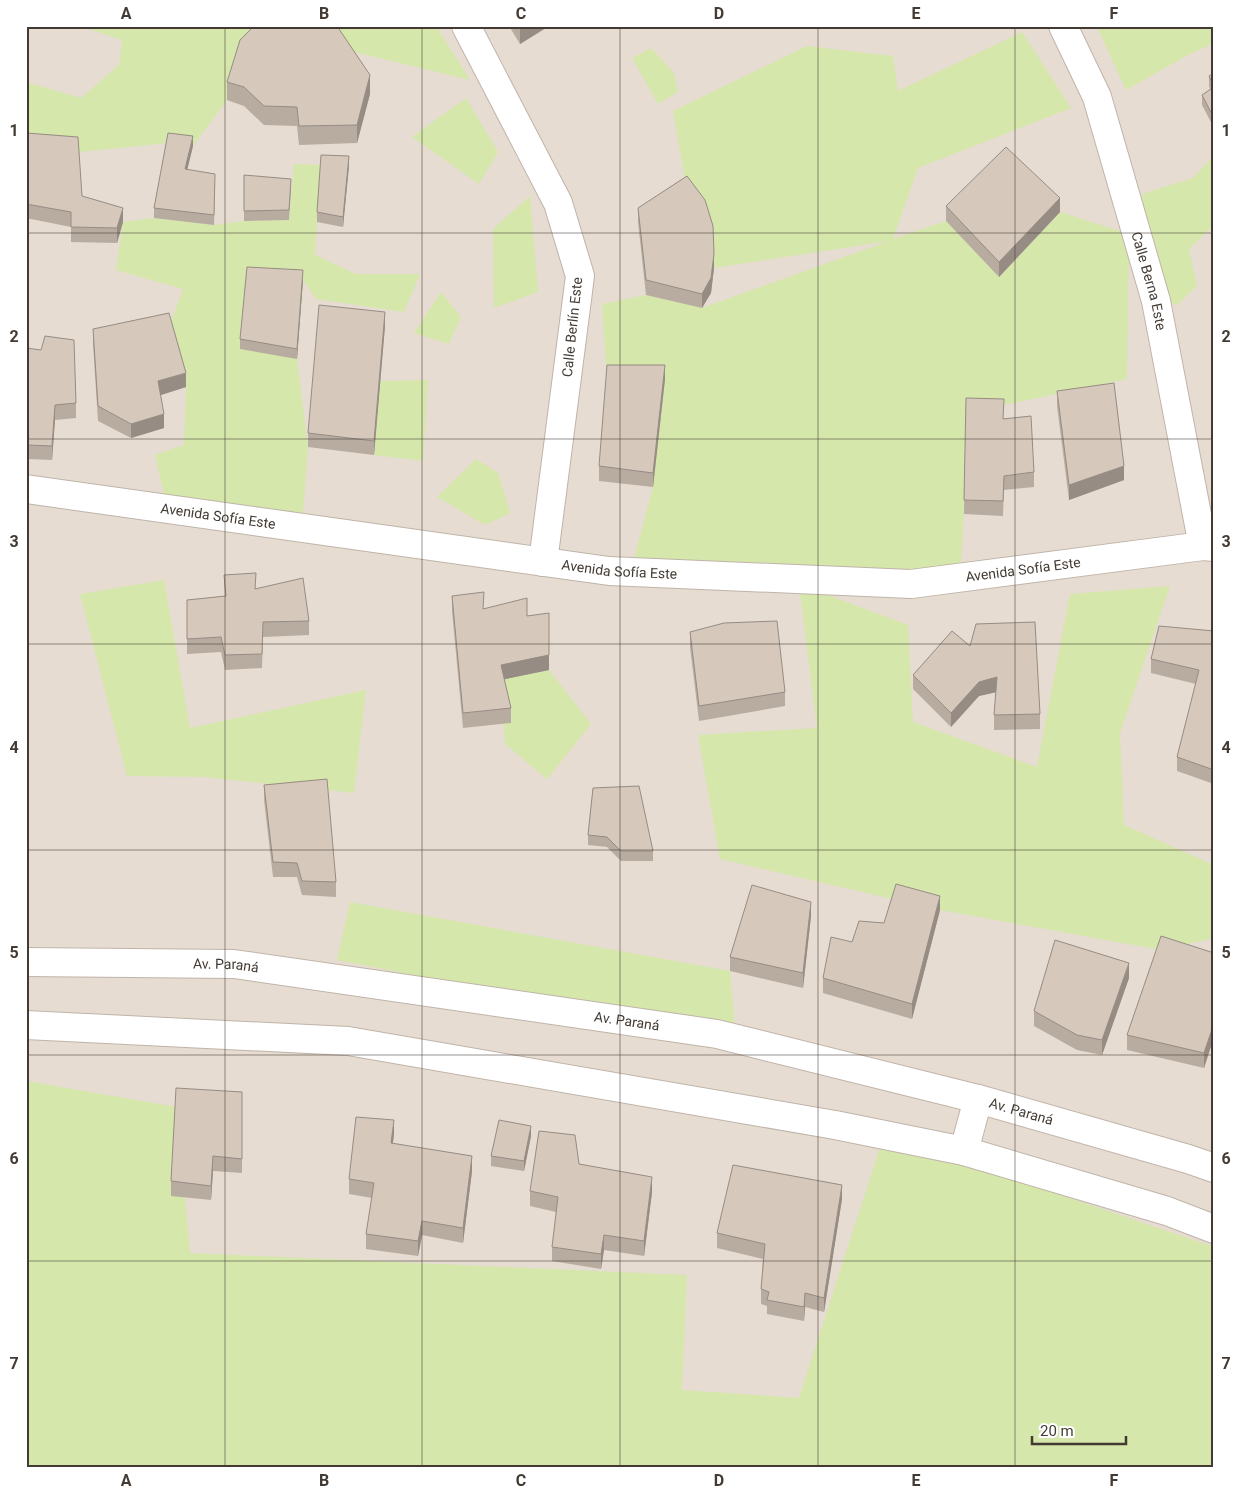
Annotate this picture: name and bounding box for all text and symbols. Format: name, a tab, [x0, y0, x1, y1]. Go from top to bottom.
text: A	[121, 4, 132, 23]
text: B	[319, 4, 329, 23]
text: C	[516, 4, 526, 23]
text: D	[714, 4, 724, 23]
text: E	[912, 4, 921, 23]
text: F	[1110, 4, 1119, 23]
text: 1	[9, 121, 19, 140]
text: 1	[1221, 121, 1231, 140]
street label: Calle Berna Este	[1128, 230, 1169, 332]
street label: Calle Berlín Este	[559, 276, 585, 378]
text: 2	[9, 327, 19, 346]
text: 2	[1221, 327, 1231, 346]
street label: Avenida Sofía Este	[160, 500, 277, 532]
text: 3	[9, 532, 19, 551]
text: 3	[1221, 532, 1231, 551]
street label: Avenida Sofía Este	[964, 554, 1082, 585]
street label: Avenida Sofía Este	[561, 556, 678, 582]
text: 4	[9, 738, 19, 757]
text: 4	[1221, 738, 1231, 757]
text: 5	[9, 943, 19, 962]
text: 5	[1221, 943, 1231, 962]
street label: Av. Paraná	[193, 956, 260, 975]
street label: Av. Paraná	[593, 1008, 661, 1034]
street label: Av. Paraná	[987, 1095, 1055, 1128]
text: 6	[9, 1149, 19, 1168]
text: 6	[1221, 1149, 1231, 1168]
text: 7	[9, 1354, 19, 1373]
text: 7	[1221, 1354, 1231, 1373]
scale bar	[1032, 1414, 1126, 1446]
text: 20 m	[1040, 1422, 1074, 1440]
text: A	[121, 1471, 132, 1490]
text: B	[319, 1471, 329, 1490]
text: C	[516, 1471, 526, 1490]
text: D	[714, 1471, 724, 1490]
text: E	[912, 1471, 921, 1490]
text: F	[1110, 1471, 1119, 1490]

